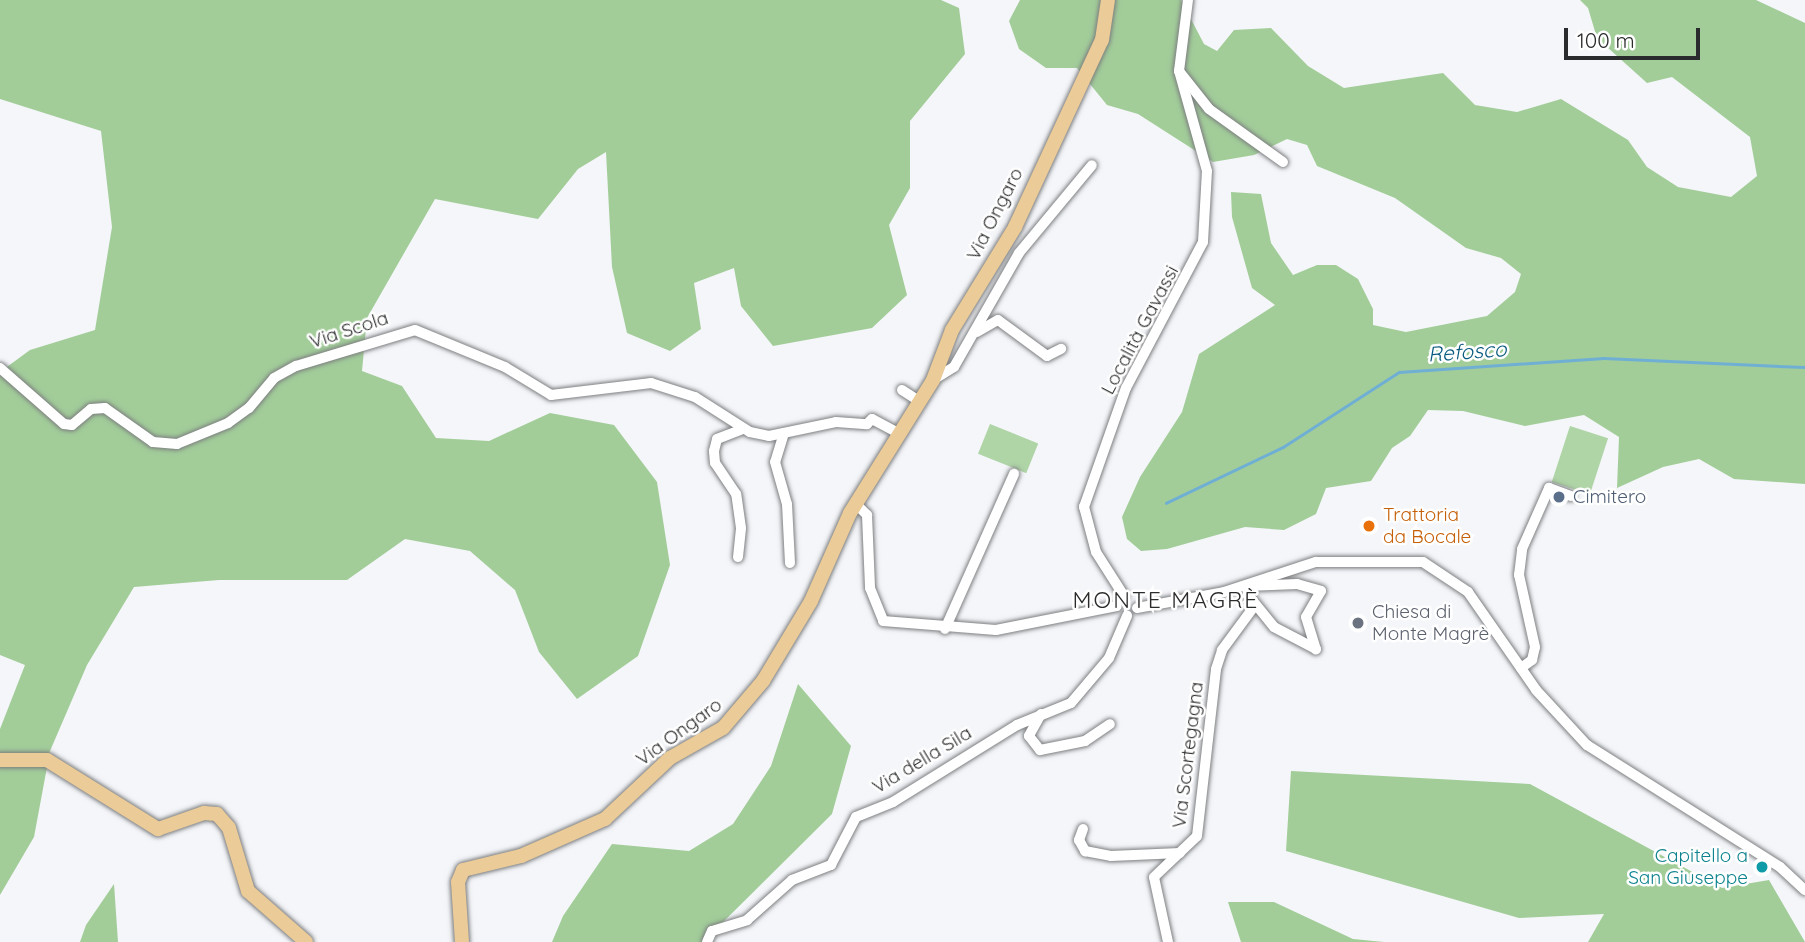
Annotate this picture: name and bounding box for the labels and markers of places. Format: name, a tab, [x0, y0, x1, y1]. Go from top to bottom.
place label: Cimitero	[1573, 486, 1646, 508]
marker: Cimitero	[1551, 489, 1567, 505]
place label: Trattoria da Bocale	[1383, 504, 1471, 548]
marker: Trattoria da Bocale	[1361, 518, 1377, 534]
place label: Chiesa di Monte Magrè	[1372, 601, 1489, 645]
marker: Chiesa di Monte Magrè	[1350, 615, 1366, 631]
place label: Capitello a San Giuseppe	[1628, 845, 1748, 889]
marker: Capitello a San Giuseppe	[1754, 859, 1770, 875]

